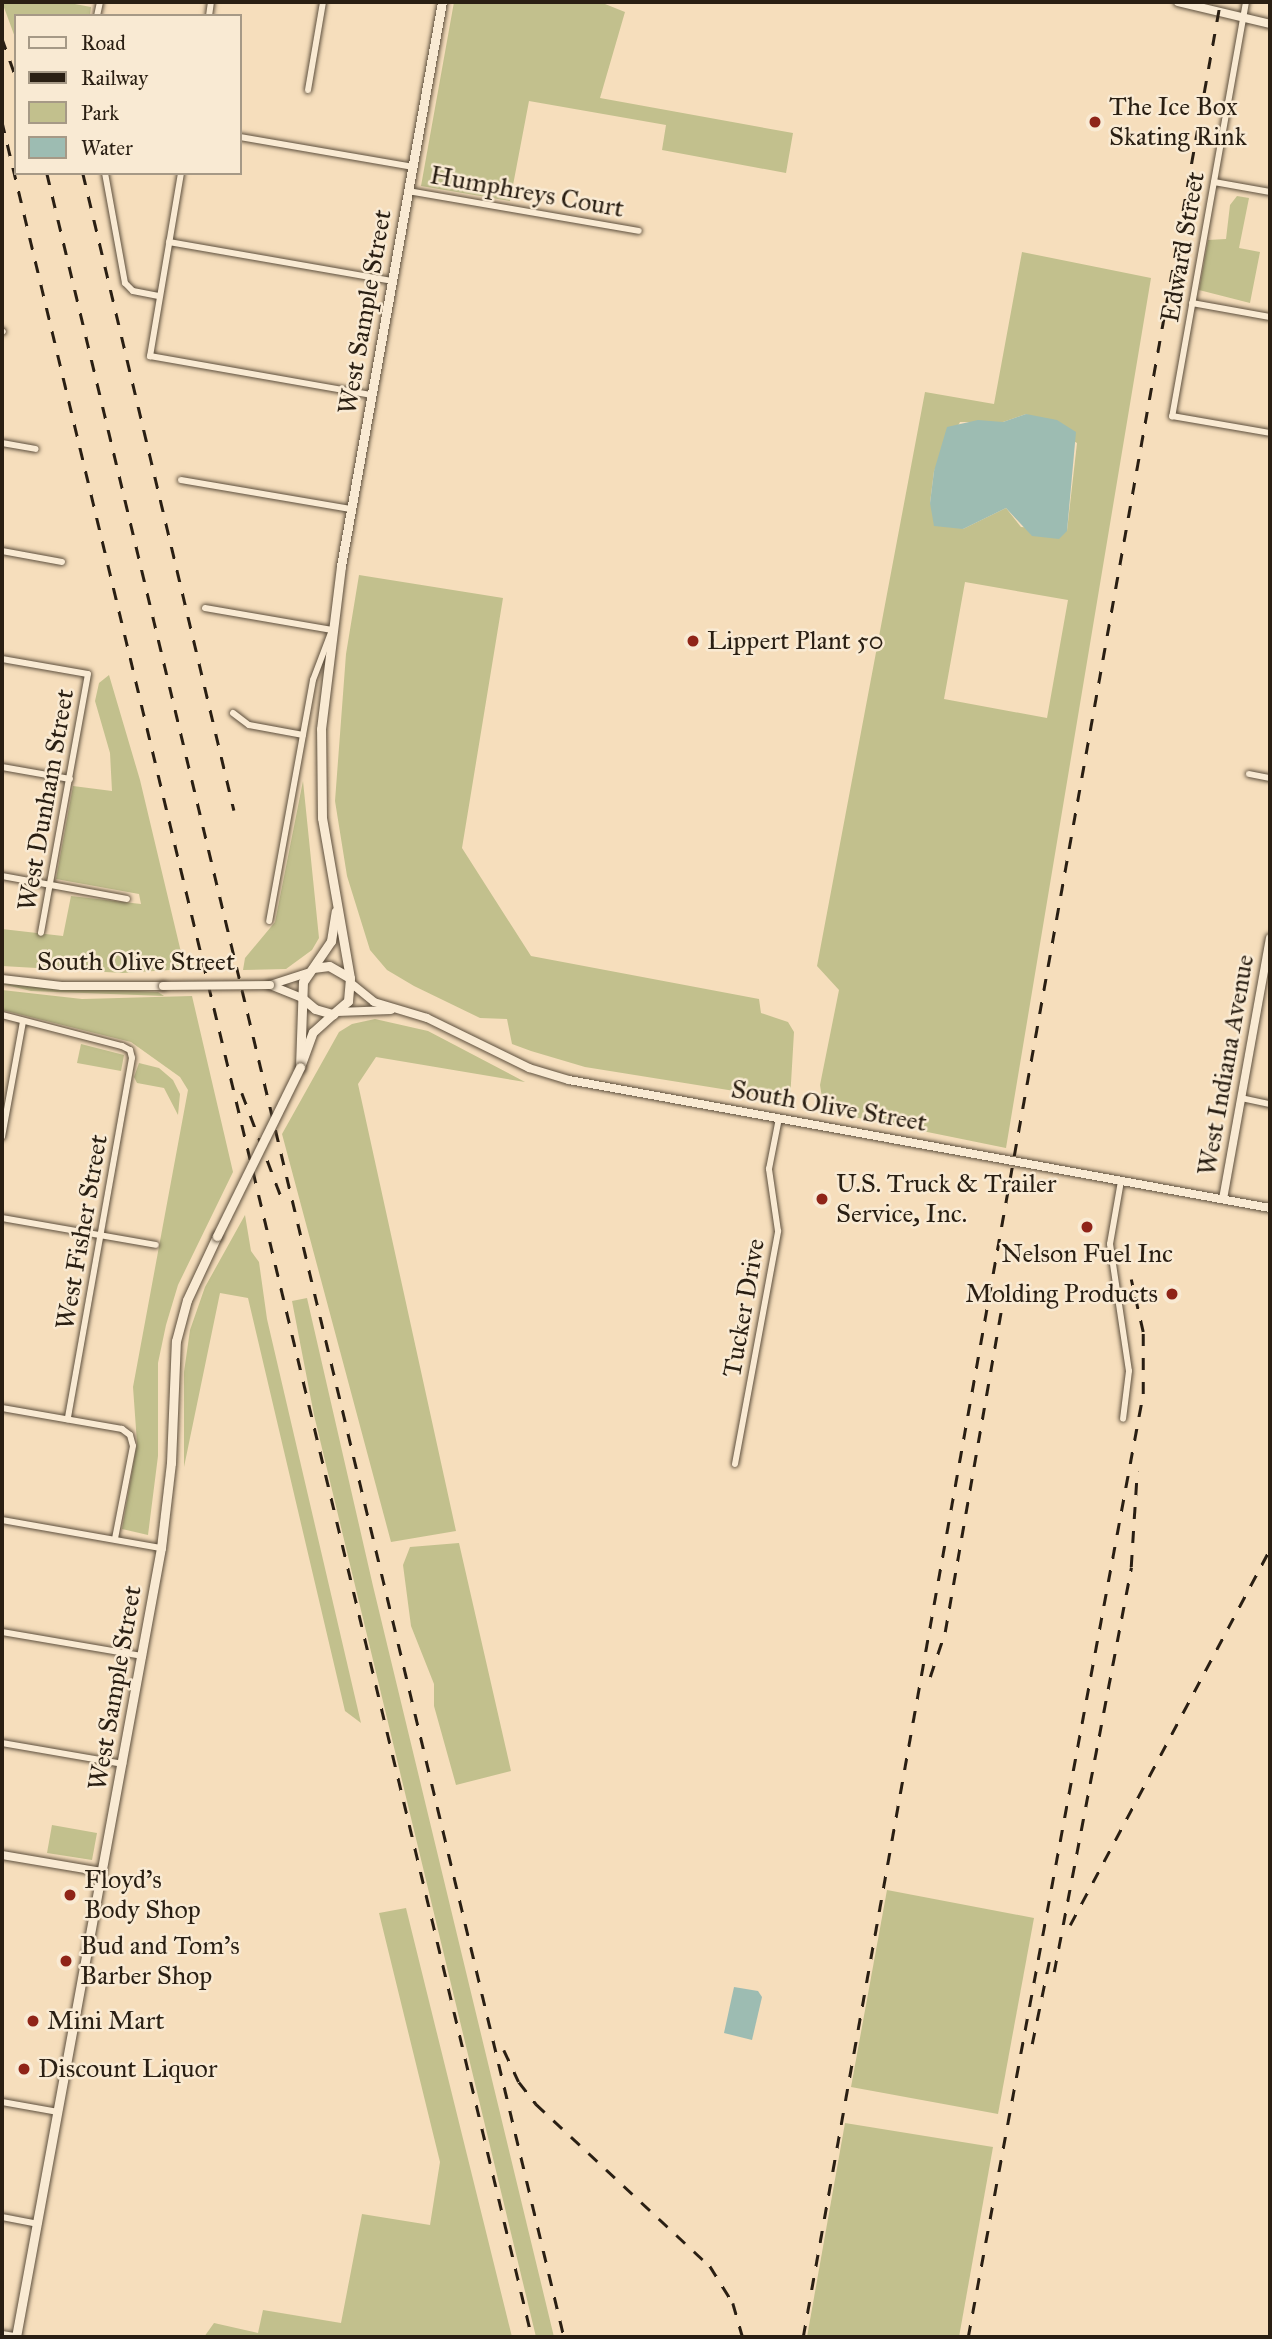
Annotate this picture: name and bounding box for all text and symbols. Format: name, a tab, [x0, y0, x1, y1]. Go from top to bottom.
legend	[14, 14, 242, 175]
text: Road	[81, 30, 126, 56]
text: Railway	[81, 65, 148, 91]
place label: The Ice Box Skating Rink	[1109, 91, 1247, 152]
text: Park	[81, 100, 119, 126]
marker: The Ice Box Skating Rink	[1087, 114, 1103, 130]
text: Water	[81, 135, 133, 161]
street label: Humphreys Court	[428, 160, 626, 224]
street label: Edward Street	[1154, 169, 1212, 325]
street label: West Sample Street	[332, 207, 398, 417]
place label: Lippert Plant 50	[707, 625, 884, 657]
marker: Lippert Plant 50	[685, 633, 701, 649]
street label: West Dunham Street	[11, 687, 81, 913]
street label: South Olive Street	[37, 946, 235, 978]
street label: West Indiana Avenue	[1191, 952, 1261, 1178]
street label: South Olive Street	[729, 1073, 929, 1139]
street label: West Fisher Street	[49, 1132, 115, 1332]
place label: U.S. Truck & Trailer Service, Inc.	[836, 1168, 1056, 1230]
marker: U.S. Truck & Trailer Service, Inc.	[814, 1191, 830, 1207]
marker: Nelson Fuel Inc	[1079, 1219, 1095, 1235]
street label: Tucker Drive	[716, 1236, 772, 1380]
place label: Nelson Fuel Inc	[1001, 1238, 1173, 1270]
place label: Molding Products	[965, 1278, 1158, 1310]
marker: Molding Products	[1164, 1286, 1180, 1302]
street label: West Sample Street	[82, 1583, 148, 1793]
place label: Floyd's Body Shop	[84, 1864, 201, 1926]
marker: Floyd's Body Shop	[62, 1887, 78, 1903]
place label: Bud and Tom's Barber Shop	[80, 1930, 240, 1992]
marker: Bud and Tom's Barber Shop	[58, 1953, 74, 1969]
place label: Mini Mart	[47, 2005, 164, 2037]
marker: Mini Mart	[25, 2013, 41, 2029]
place label: Discount Liquor	[38, 2053, 217, 2085]
marker: Discount Liquor	[16, 2061, 32, 2077]

